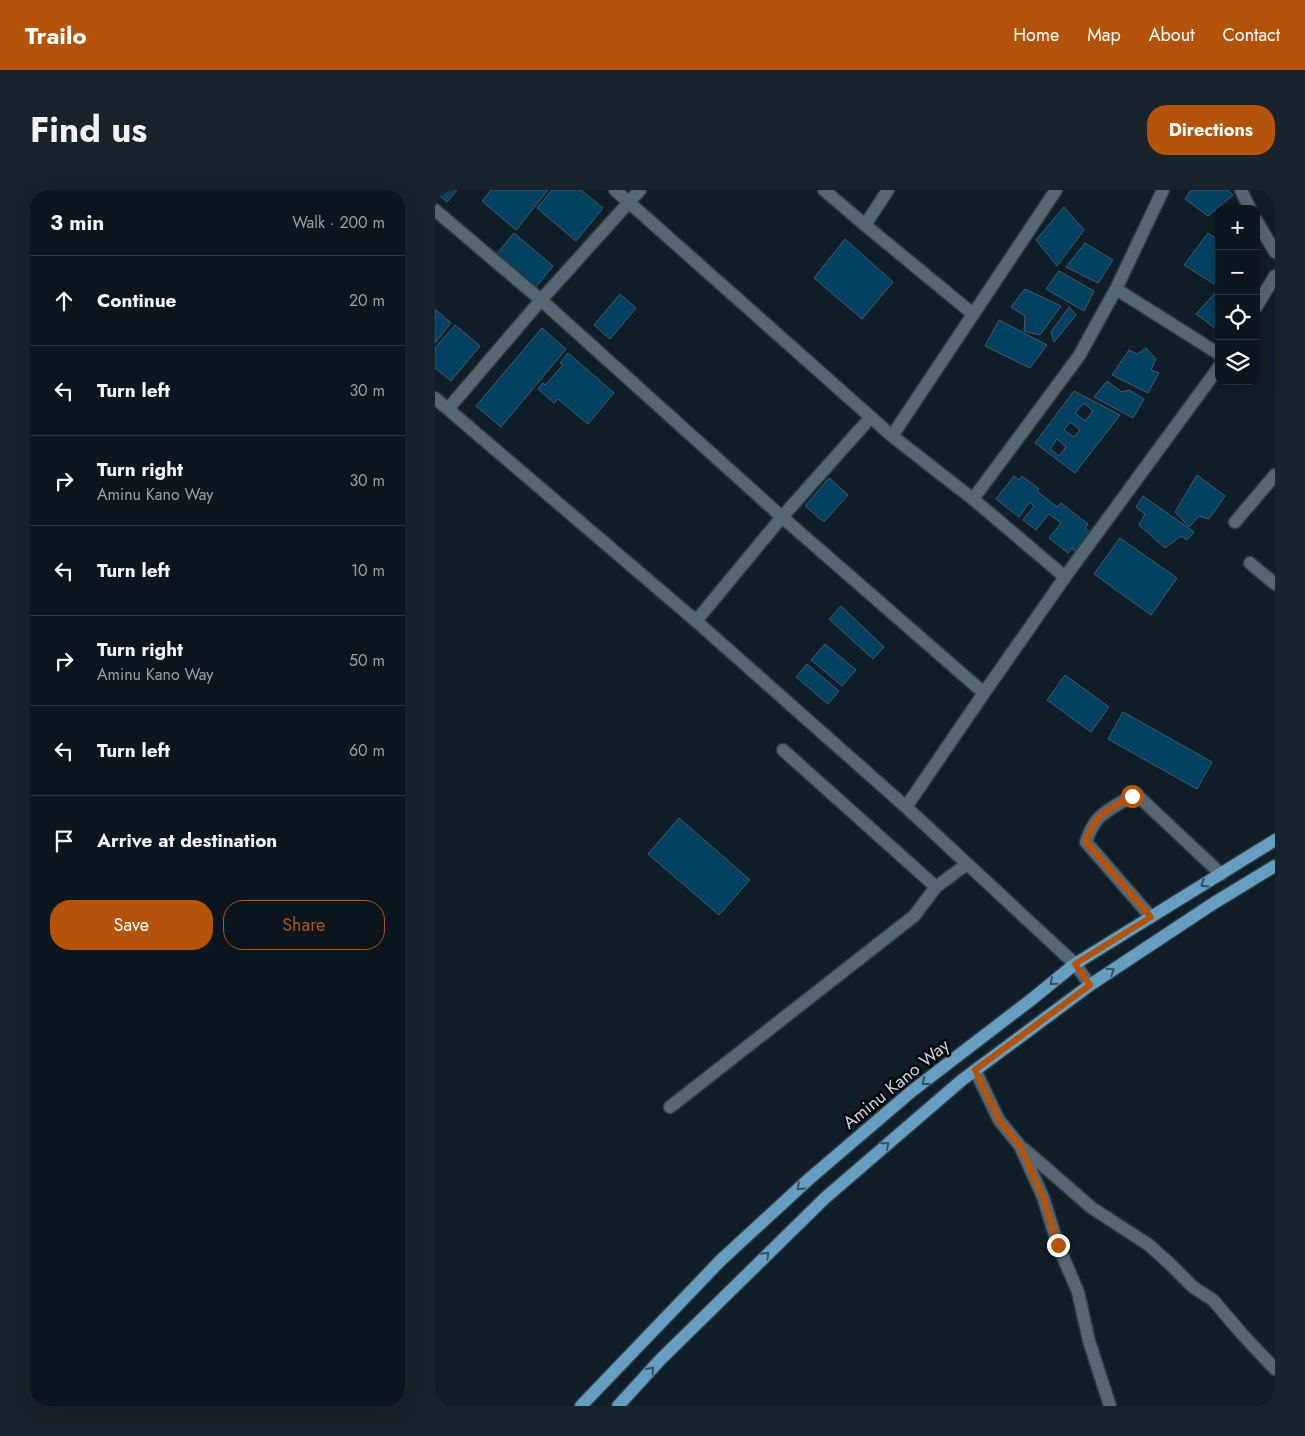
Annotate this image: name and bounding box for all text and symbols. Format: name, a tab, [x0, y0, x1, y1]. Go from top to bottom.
text: Trailo	[25, 18, 87, 53]
text: Home	[1013, 22, 1059, 48]
text: Map	[1087, 22, 1121, 48]
text: About	[1149, 22, 1194, 48]
text: Contact	[1222, 22, 1280, 48]
text: Find us	[30, 105, 147, 155]
button: Directions	[1147, 105, 1275, 155]
map controls	[1215, 205, 1260, 385]
button: +	[1215, 205, 1260, 250]
text: 3 min	[50, 208, 104, 238]
text: Walk · 200 m	[292, 211, 385, 234]
button: −	[1215, 250, 1260, 295]
icon: ahead	[50, 287, 78, 315]
text: Continue	[97, 287, 176, 314]
text: 20 m	[349, 289, 385, 312]
button: locate	[1215, 295, 1260, 340]
button: layers	[1215, 340, 1260, 385]
icon: left	[50, 377, 78, 405]
text: Turn left	[97, 377, 170, 404]
text: 30 m	[349, 379, 385, 402]
text: Turn right	[97, 456, 183, 483]
icon: right	[50, 467, 78, 495]
text: 30 m	[349, 469, 385, 492]
text: Aminu Kano Way	[97, 483, 213, 506]
icon: left	[50, 557, 78, 585]
text: Turn left	[97, 557, 170, 584]
text: 10 m	[351, 559, 385, 582]
text: Turn right	[97, 636, 183, 663]
icon: right	[50, 647, 78, 675]
text: 50 m	[349, 649, 385, 672]
text: Aminu Kano Way	[97, 663, 213, 686]
icon: left	[50, 737, 78, 765]
text: Turn left	[97, 737, 170, 764]
text: 60 m	[349, 739, 385, 762]
route start	[1121, 785, 1144, 808]
icon: arrive	[50, 827, 78, 855]
text: Arrive at destination	[97, 827, 277, 854]
one-way arrow	[1200, 878, 1209, 888]
button: Save	[50, 900, 213, 950]
button: Share	[223, 900, 385, 950]
one-way arrow	[1105, 968, 1115, 977]
one-way arrow	[1050, 977, 1059, 985]
street label: Aminu Kano Way	[837, 1033, 955, 1135]
one-way arrow	[921, 1076, 930, 1085]
one-way arrow	[880, 1142, 889, 1151]
one-way arrow	[797, 1181, 806, 1190]
route end	[1047, 1234, 1070, 1257]
one-way arrow	[760, 1252, 769, 1261]
one-way arrow	[645, 1367, 654, 1376]

